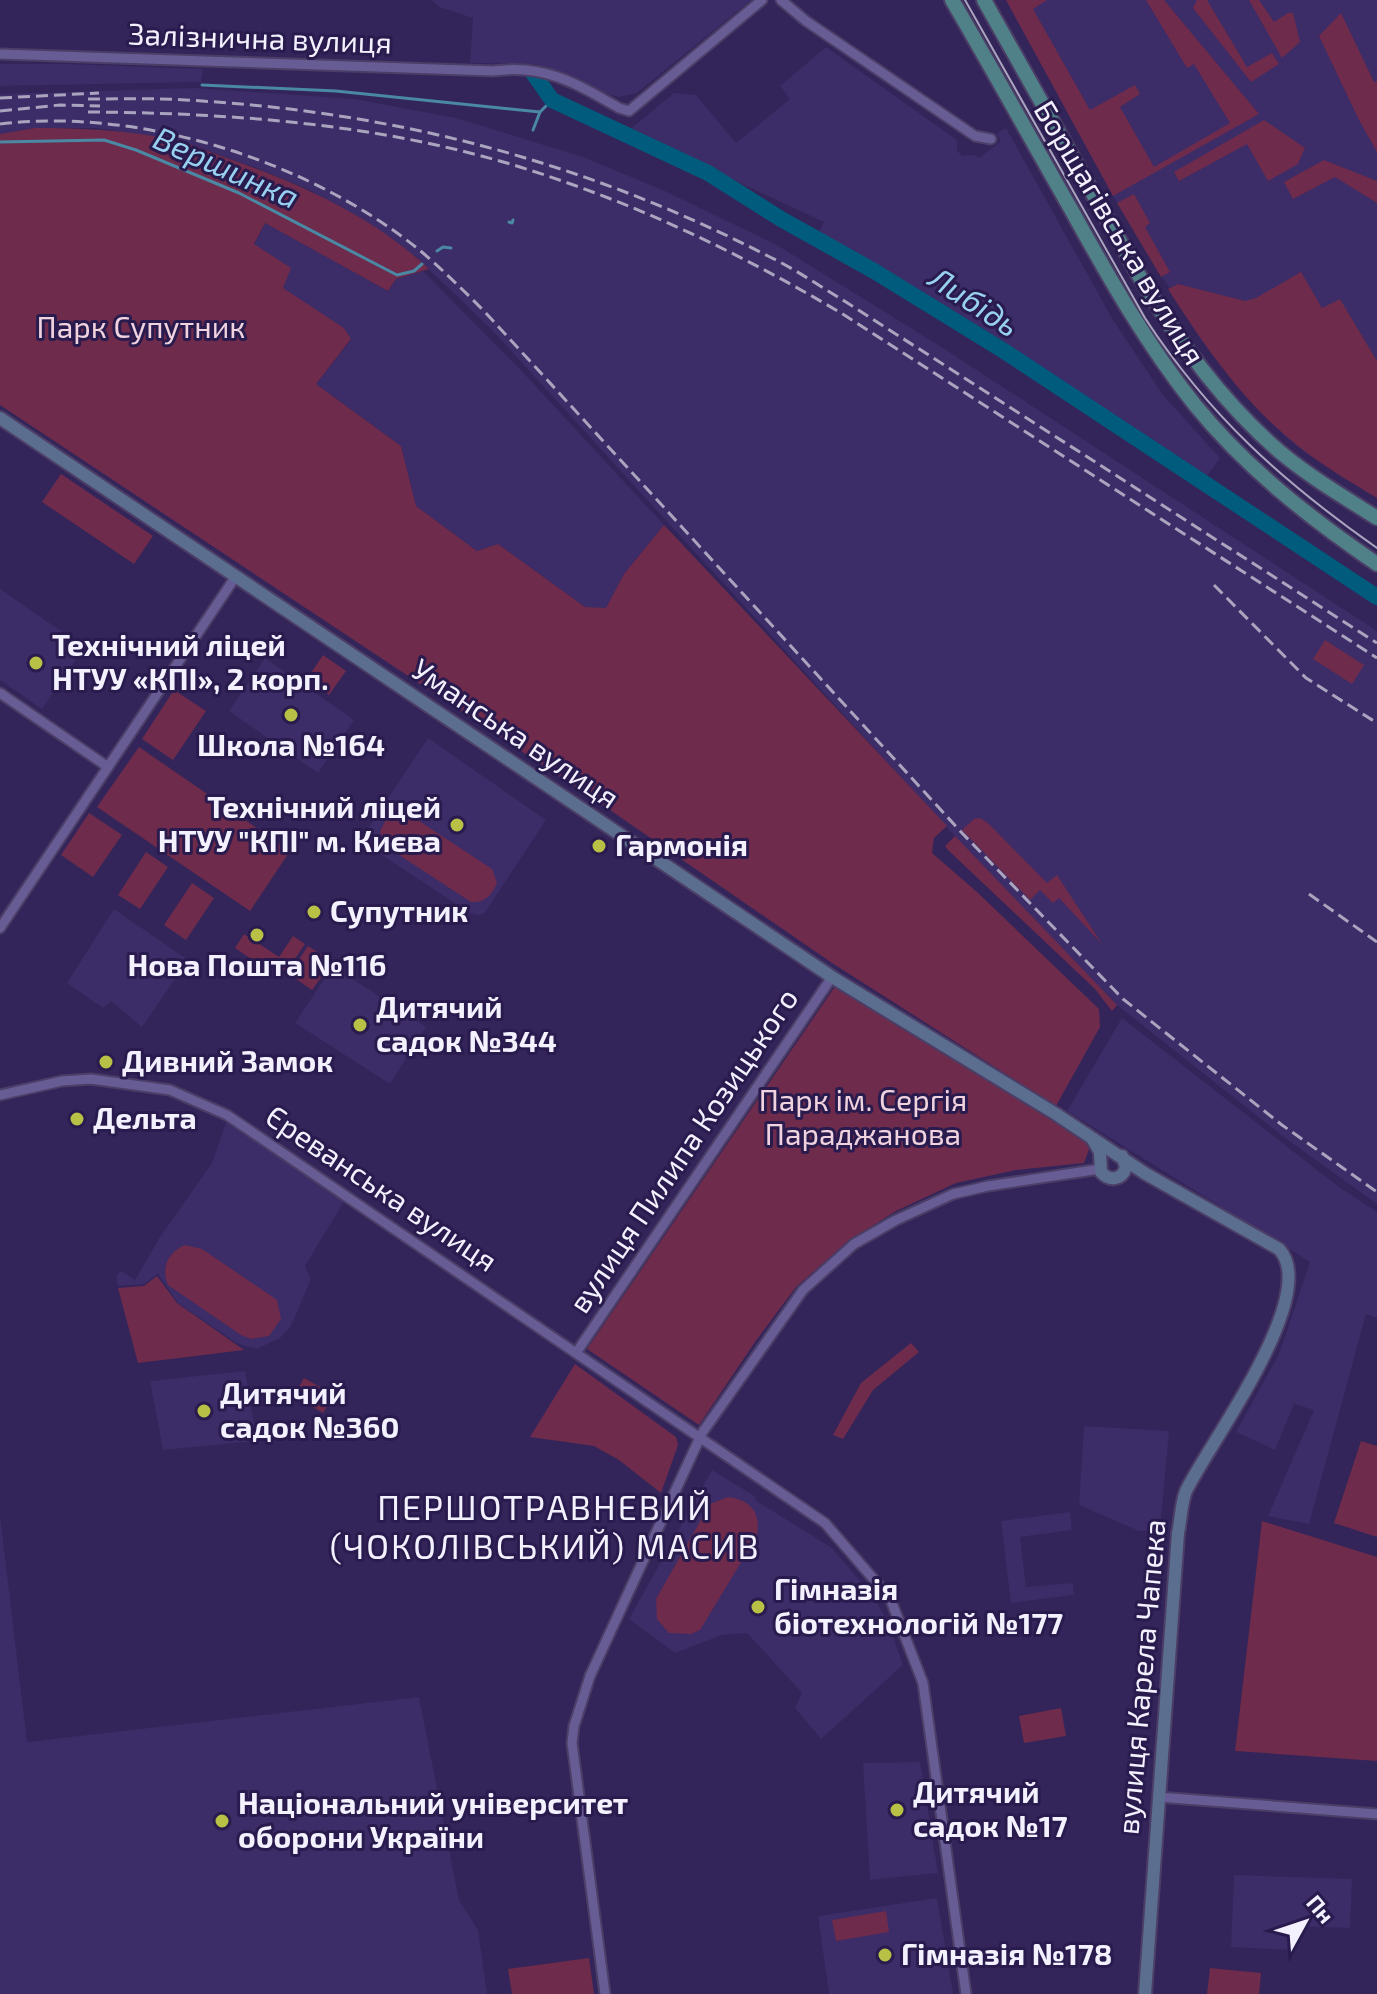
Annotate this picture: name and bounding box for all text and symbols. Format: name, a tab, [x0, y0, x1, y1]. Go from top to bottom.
street label: Залізнична вулиця	[127, 14, 393, 61]
street label: Борщагівська вулиця	[1027, 93, 1214, 371]
water label: Вершинка	[148, 117, 305, 215]
water label: Либідь	[922, 257, 1027, 343]
park label: Парк Супутник	[37, 308, 245, 345]
place label: Технічний ліцей НТУУ «КПІ», 2 корп.	[52, 626, 329, 696]
street label: Уманська вулиця	[405, 650, 626, 816]
marker: Технічний ліцей НТУУ «КПІ», 2 корп.	[27, 654, 45, 672]
marker: Школа №164	[282, 706, 300, 724]
place label: Школа №164	[197, 726, 385, 762]
place label: Технічний ліцей НТУУ "КПІ" м. Києва	[158, 788, 441, 858]
marker: Технічний ліцей НТУУ "КПІ" м. Києва	[448, 816, 466, 834]
place label: Гармонія	[615, 826, 748, 862]
marker: Гармонія	[590, 837, 608, 855]
place label: Супутник	[330, 892, 468, 929]
marker: Супутник	[305, 903, 323, 921]
marker: Нова Пошта №116	[248, 926, 266, 944]
place label: Нова Пошта №116	[127, 946, 387, 982]
street label: вулиця Пилипа Козицького	[560, 981, 805, 1320]
place label: Дитячий садок №344	[376, 988, 557, 1058]
marker: Дитячий садок №344	[351, 1016, 369, 1034]
place label: Дивний Замок	[122, 1042, 333, 1078]
marker: Дивний Замок	[97, 1053, 115, 1071]
park label: Парк ім. Сергія Параджанова	[759, 1081, 967, 1151]
street label: Єреванська вулиця	[259, 1097, 505, 1279]
place label: Дельта	[93, 1099, 197, 1135]
marker: Дельта	[68, 1110, 86, 1128]
place label: Дитячий садок №360	[220, 1374, 399, 1444]
marker: Дитячий садок №360	[195, 1402, 213, 1420]
district label: ПЕРШОТРАВНЕВИЙ (ЧОКОЛІВСЬКИЙ) МАСИВ	[329, 1486, 761, 1566]
street label: вулиця Карела Чапека	[1108, 1518, 1173, 1836]
place label: Гімназія біотехнологій №177	[774, 1570, 1063, 1640]
marker: Гімназія біотехнологій №177	[749, 1598, 767, 1616]
place label: Дитячий садок №17	[913, 1773, 1068, 1843]
place label: Національний університет оборони України	[238, 1784, 628, 1854]
marker: Дитячий садок №17	[888, 1801, 906, 1819]
marker: Національний університет оборони України	[213, 1812, 231, 1830]
north arrow	[1265, 1882, 1345, 1962]
text: Пн	[1302, 1889, 1340, 1928]
place label: Гімназія №178	[901, 1935, 1112, 1971]
marker: Гімназія №178	[876, 1946, 894, 1964]

